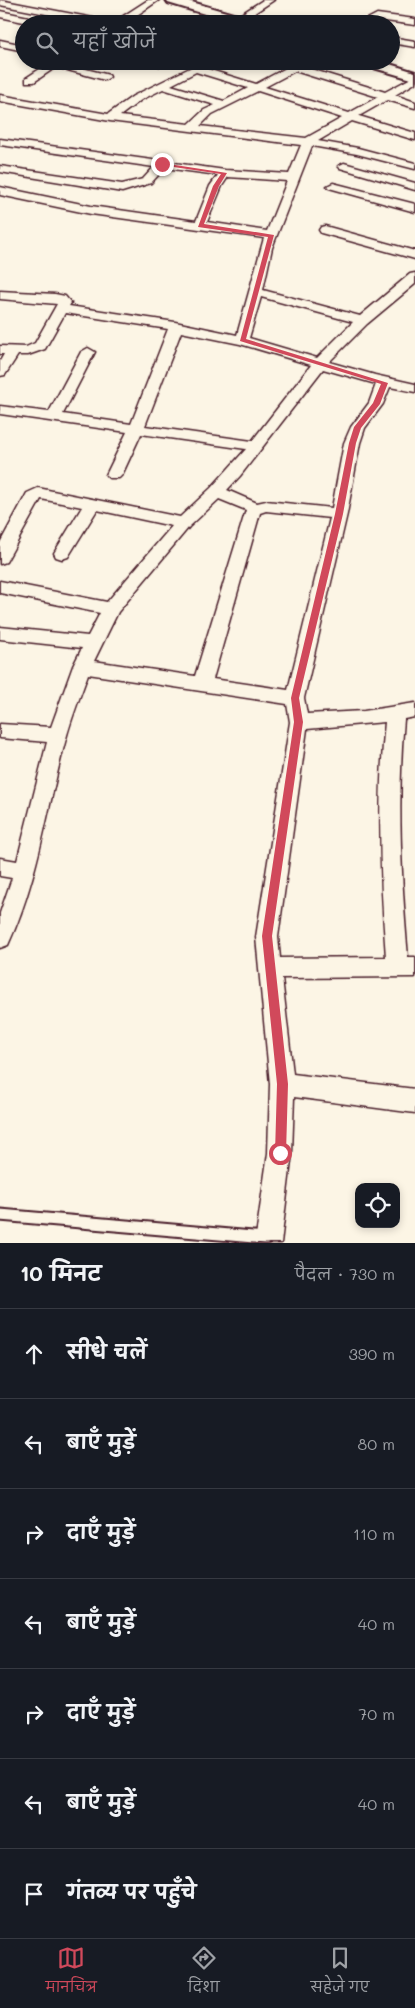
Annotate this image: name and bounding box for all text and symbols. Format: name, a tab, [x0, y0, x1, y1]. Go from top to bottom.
search box	[15, 15, 400, 70]
text: यहाँ खोजें	[73, 28, 156, 53]
icon: search	[33, 29, 61, 57]
route end	[151, 153, 174, 176]
route start	[269, 1142, 292, 1165]
map controls	[355, 1183, 400, 1228]
button: locate	[355, 1183, 400, 1228]
text: 10 मिनट	[20, 1259, 101, 1286]
text: पैदल · 730 m	[295, 1263, 395, 1284]
text: सीधे चलें	[67, 1339, 147, 1364]
icon: ahead	[20, 1340, 48, 1368]
text: 390 m	[348, 1343, 395, 1364]
text: बाएँ मुड़ें	[67, 1429, 136, 1454]
icon: left	[20, 1430, 48, 1458]
text: 80 m	[358, 1433, 395, 1454]
text: दाएँ मुड़ें	[67, 1519, 135, 1544]
icon: right	[20, 1520, 48, 1548]
text: 110 m	[353, 1523, 395, 1544]
text: बाएँ मुड़ें	[67, 1609, 136, 1634]
icon: left	[20, 1610, 48, 1638]
text: 40 m	[358, 1613, 395, 1634]
text: दाएँ मुड़ें	[67, 1699, 135, 1724]
icon: right	[20, 1700, 48, 1728]
text: 70 m	[358, 1703, 395, 1724]
text: बाएँ मुड़ें	[67, 1789, 136, 1814]
icon: left	[20, 1790, 48, 1818]
text: 40 m	[358, 1793, 395, 1814]
text: गंतव्य पर पहुँचे	[67, 1879, 196, 1904]
icon: arrive	[20, 1880, 48, 1908]
tab: मानचित्र	[45, 1944, 97, 2003]
tab: दिशा	[188, 1944, 220, 2003]
tab: सहेजे गए	[310, 1944, 370, 2003]

